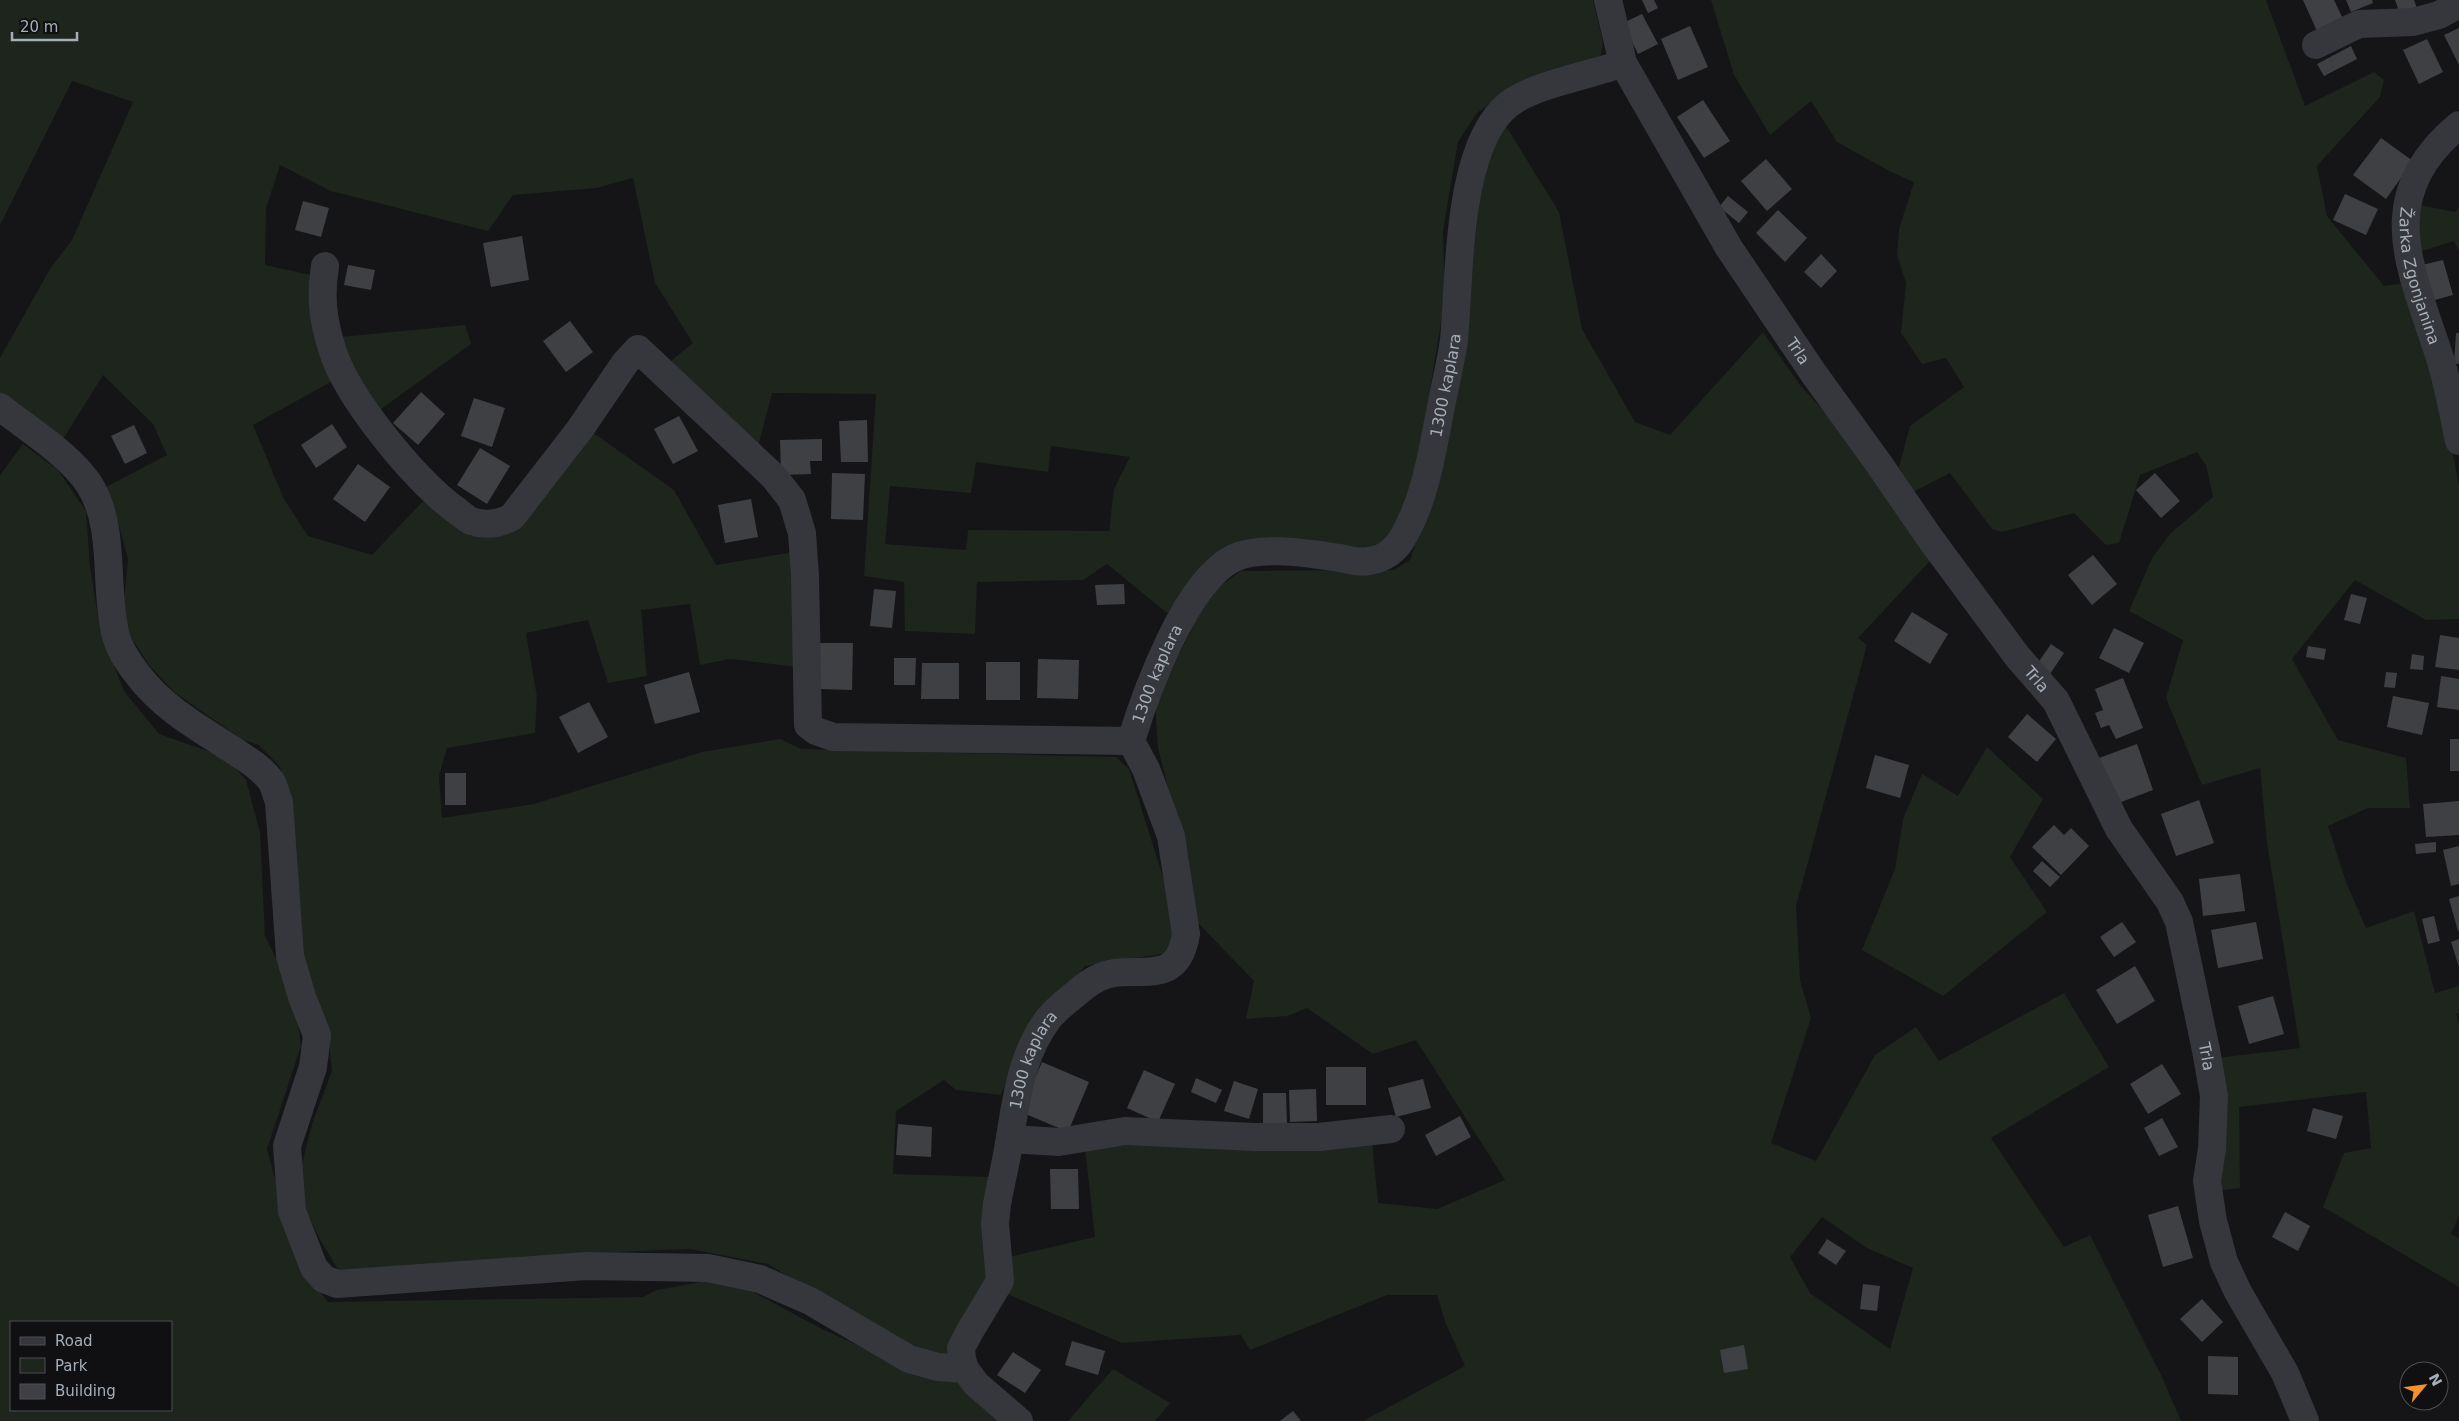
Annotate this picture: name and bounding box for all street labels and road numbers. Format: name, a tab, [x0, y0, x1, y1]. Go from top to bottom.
street label: Žarka Zgonjanina	[2396, 206, 2444, 347]
street label: 1300 kaplara	[1426, 333, 1465, 439]
street label: Trla	[1782, 333, 1814, 368]
street label: 1300 kaplara	[1128, 621, 1186, 726]
street label: Trla	[2020, 662, 2053, 696]
street label: 1300 kaplara	[1006, 1007, 1061, 1111]
street label: Trla	[2194, 1040, 2218, 1072]

